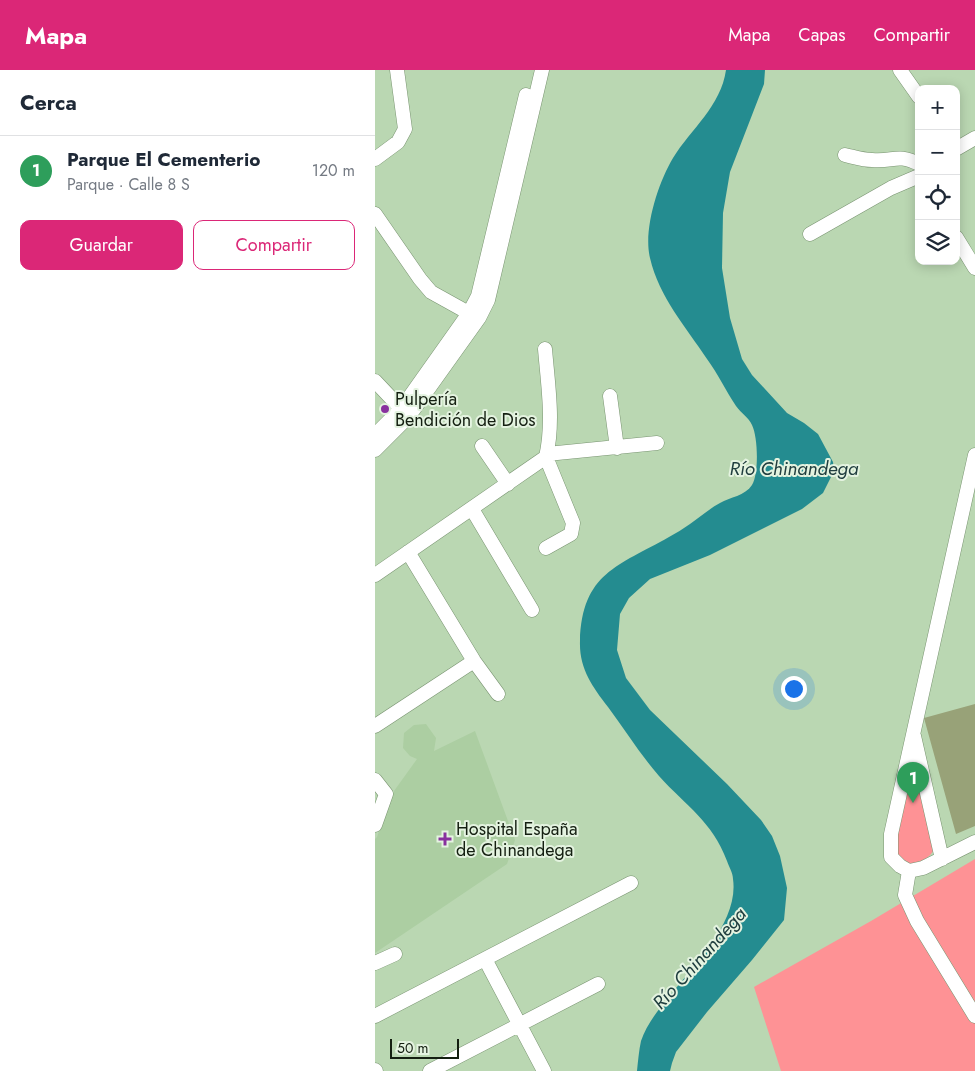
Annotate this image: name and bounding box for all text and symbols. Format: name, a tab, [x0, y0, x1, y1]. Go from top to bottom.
text: Mapa	[25, 18, 87, 53]
text: Mapa	[728, 22, 770, 48]
text: Capas	[798, 22, 846, 48]
text: Compartir	[874, 22, 950, 48]
map controls	[915, 85, 960, 265]
button: +	[915, 85, 960, 130]
text: Cerca	[20, 88, 77, 118]
button: −	[915, 130, 960, 175]
text: Parque El Cementerio	[67, 146, 260, 173]
text: 1	[32, 159, 40, 182]
text: 120 m	[312, 159, 355, 182]
text: Parque · Calle 8 S	[67, 173, 190, 196]
button: locate	[915, 175, 960, 220]
button: Guardar	[20, 220, 183, 270]
button: Compartir	[193, 220, 355, 270]
button: layers	[915, 220, 960, 265]
place label: Pulpería Bendición de Dios	[395, 386, 536, 433]
marker: Pulpería Bendición de Dios	[379, 403, 391, 415]
water label: Río Chinandega	[730, 455, 859, 482]
your location	[781, 676, 807, 702]
pin: 1	[897, 762, 929, 803]
place label: Hospital España de Chinandega	[456, 816, 578, 863]
marker: Hospital España de Chinandega	[438, 832, 452, 846]
water label: Río Chinandega	[646, 901, 753, 1015]
scale bar	[390, 1036, 459, 1059]
text: 50 m	[397, 1038, 428, 1058]

